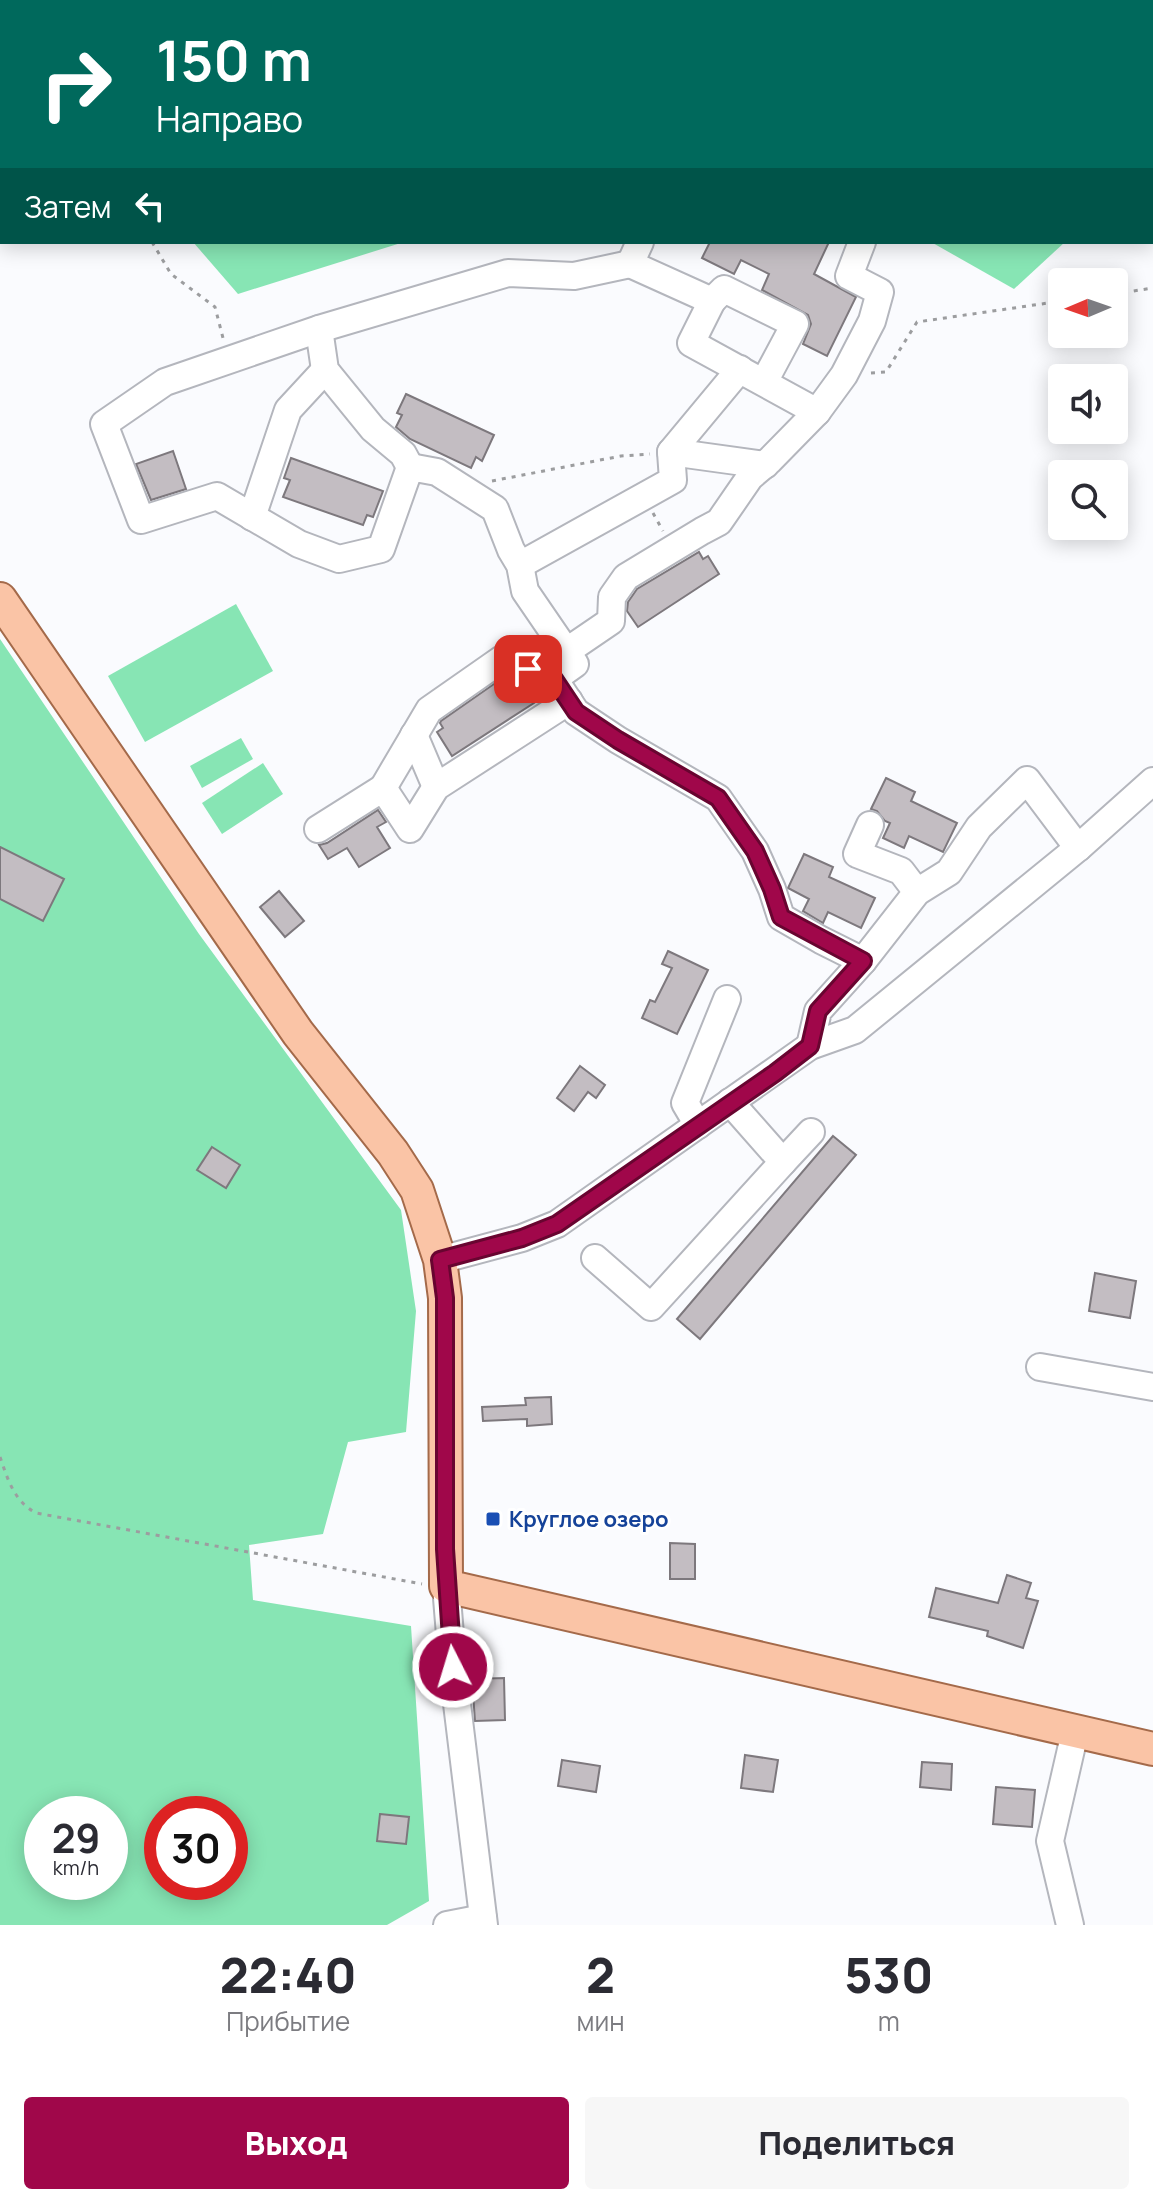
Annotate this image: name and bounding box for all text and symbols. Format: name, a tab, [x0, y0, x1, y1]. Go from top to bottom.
text: 150 m	[156, 21, 312, 98]
icon: right	[24, 32, 128, 136]
text: Направо	[156, 94, 303, 143]
icon: left	[128, 184, 172, 228]
text: Затем	[24, 186, 112, 227]
north arrow	[1048, 268, 1128, 348]
map controls	[1048, 268, 1128, 540]
button: sound	[1048, 364, 1128, 444]
button: search	[1048, 460, 1128, 540]
pin	[494, 635, 562, 703]
icon: arrive	[506, 647, 550, 691]
place label: Круглое озеро	[509, 1504, 669, 1534]
marker: Круглое озеро	[484, 1510, 502, 1528]
position arrow	[411, 1625, 495, 1709]
speed limit sign: 30	[144, 1796, 248, 1900]
text: 29	[52, 1810, 100, 1865]
text: km/h	[53, 1854, 99, 1881]
text: 22:40	[220, 1942, 357, 2007]
text: 2	[586, 1942, 615, 2007]
text: 530	[844, 1942, 933, 2007]
text: Прибытие	[226, 2003, 350, 2039]
text: мин	[576, 2003, 625, 2039]
text: m	[878, 2003, 900, 2039]
button: Выход	[24, 2097, 569, 2189]
button: Поделиться	[585, 2097, 1129, 2189]

